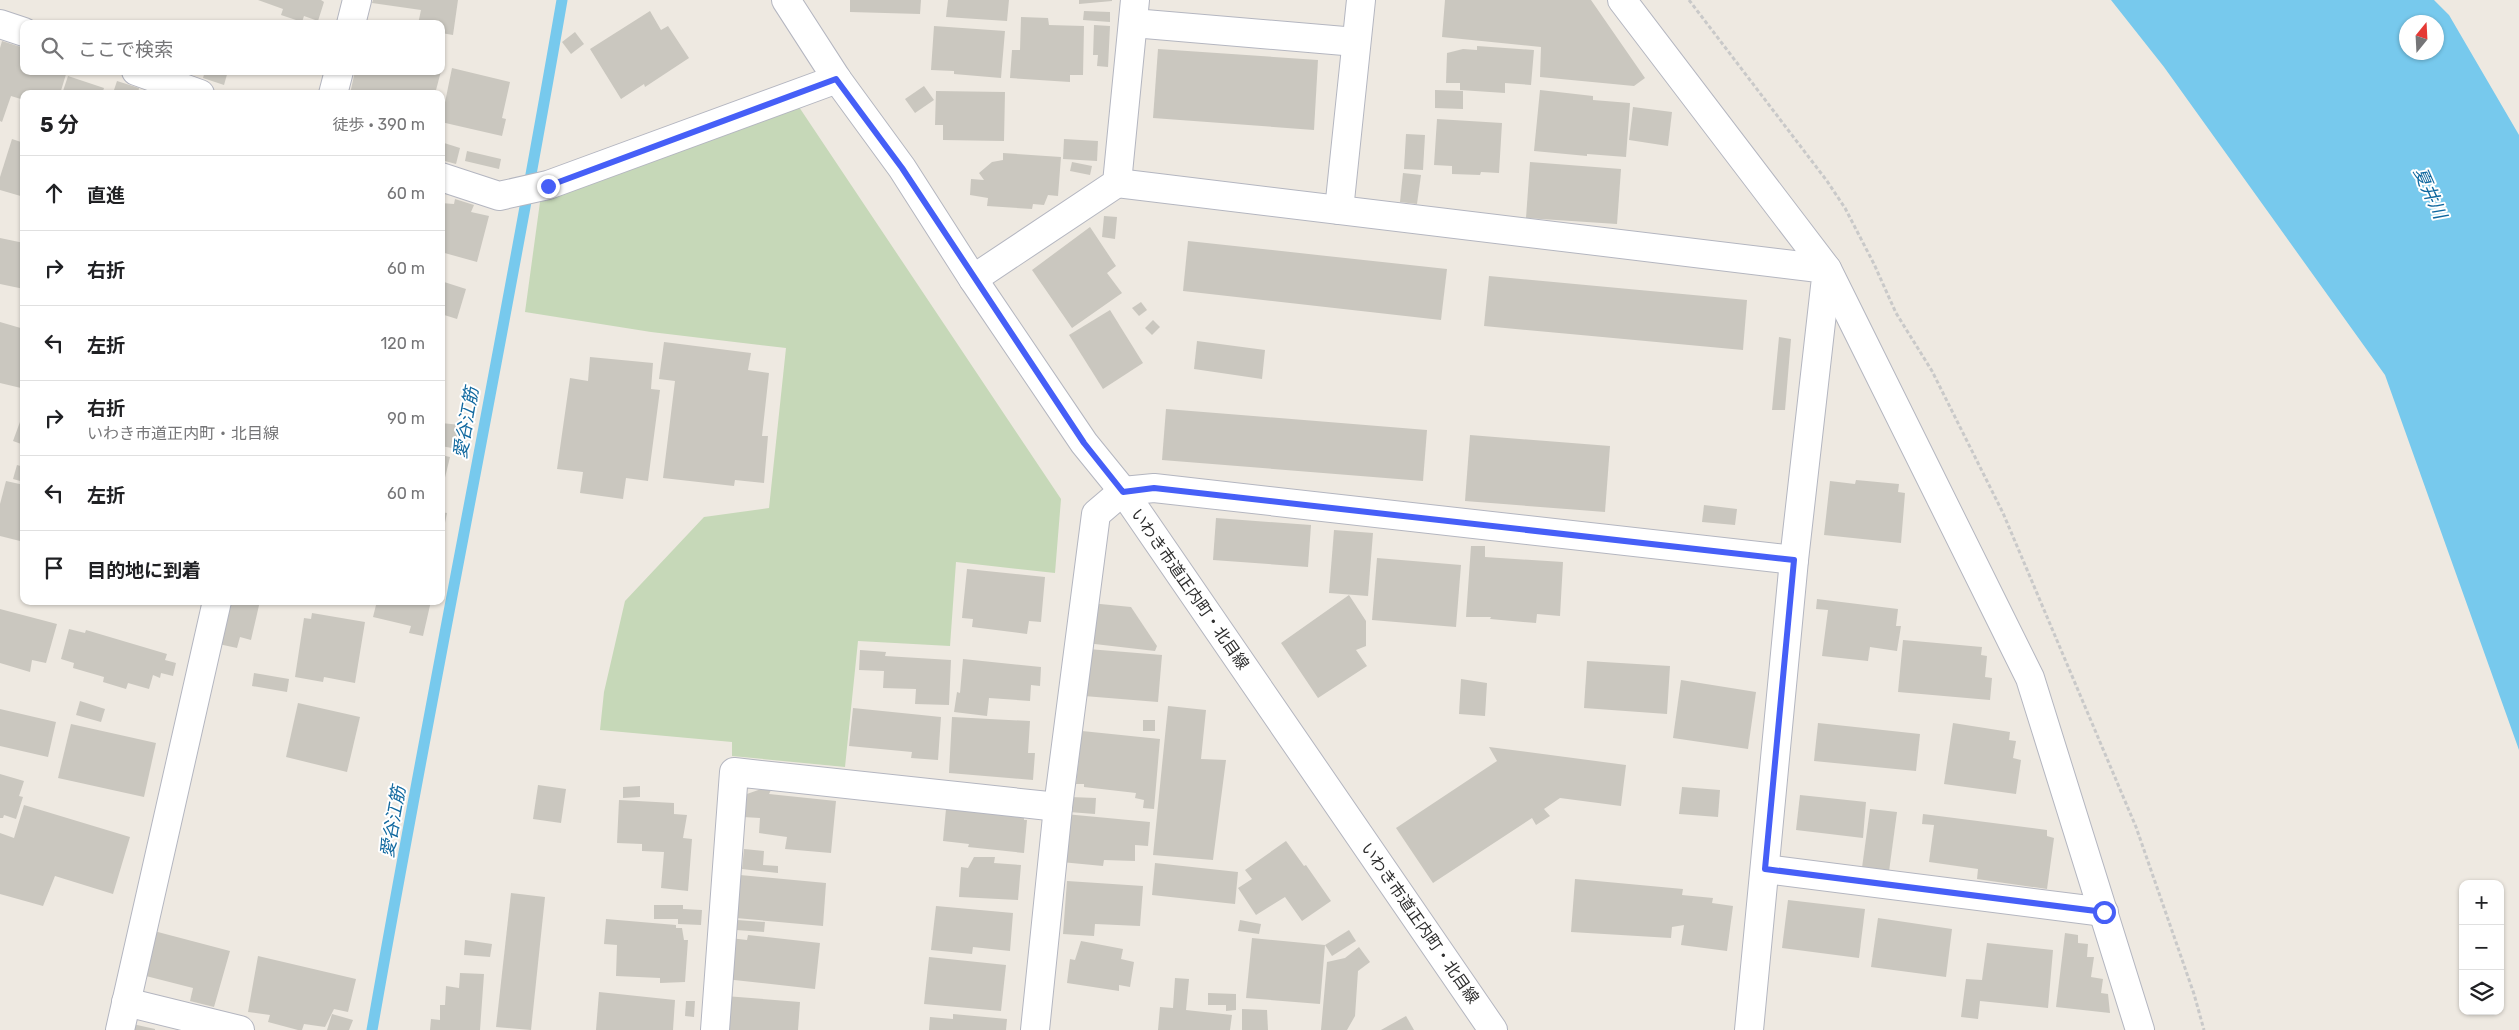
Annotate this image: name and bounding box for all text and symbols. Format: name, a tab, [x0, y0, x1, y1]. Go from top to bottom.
north arrow	[2399, 15, 2444, 60]
search box	[20, 20, 445, 75]
icon: search	[38, 34, 66, 62]
text: ここで検索	[78, 38, 173, 61]
text: 5 分	[40, 112, 79, 137]
text: 徒歩 · 390 m	[332, 115, 425, 134]
water label: 夏井川	[2409, 164, 2452, 224]
route end	[537, 175, 560, 198]
icon: ahead	[40, 179, 68, 207]
text: 直進	[87, 184, 125, 207]
text: 60 m	[387, 184, 425, 203]
icon: right	[40, 254, 68, 282]
text: 右折	[87, 259, 125, 282]
text: 60 m	[387, 259, 425, 278]
icon: left	[40, 329, 68, 357]
text: 左折	[87, 334, 125, 357]
text: 120 m	[380, 334, 425, 353]
water label: 愛谷江筋	[449, 383, 484, 460]
text: 右折	[87, 397, 125, 420]
icon: right	[40, 404, 68, 432]
text: 90 m	[387, 409, 425, 428]
text: いわき市道正内町・北目線	[87, 424, 279, 443]
icon: left	[40, 479, 68, 507]
text: 左折	[87, 484, 125, 507]
text: 60 m	[387, 484, 425, 503]
street label: いわき市道正内町・北目線	[1127, 505, 1253, 673]
icon: arrive	[40, 554, 68, 582]
text: 目的地に到着	[87, 559, 201, 582]
water label: 愛谷江筋	[376, 782, 411, 859]
street label: いわき市道正内町・北目線	[1357, 839, 1483, 1007]
map controls	[2459, 880, 2504, 1015]
button: +	[2459, 880, 2504, 925]
route start	[2093, 901, 2116, 924]
button: −	[2459, 925, 2504, 970]
button: layers	[2459, 970, 2504, 1015]

